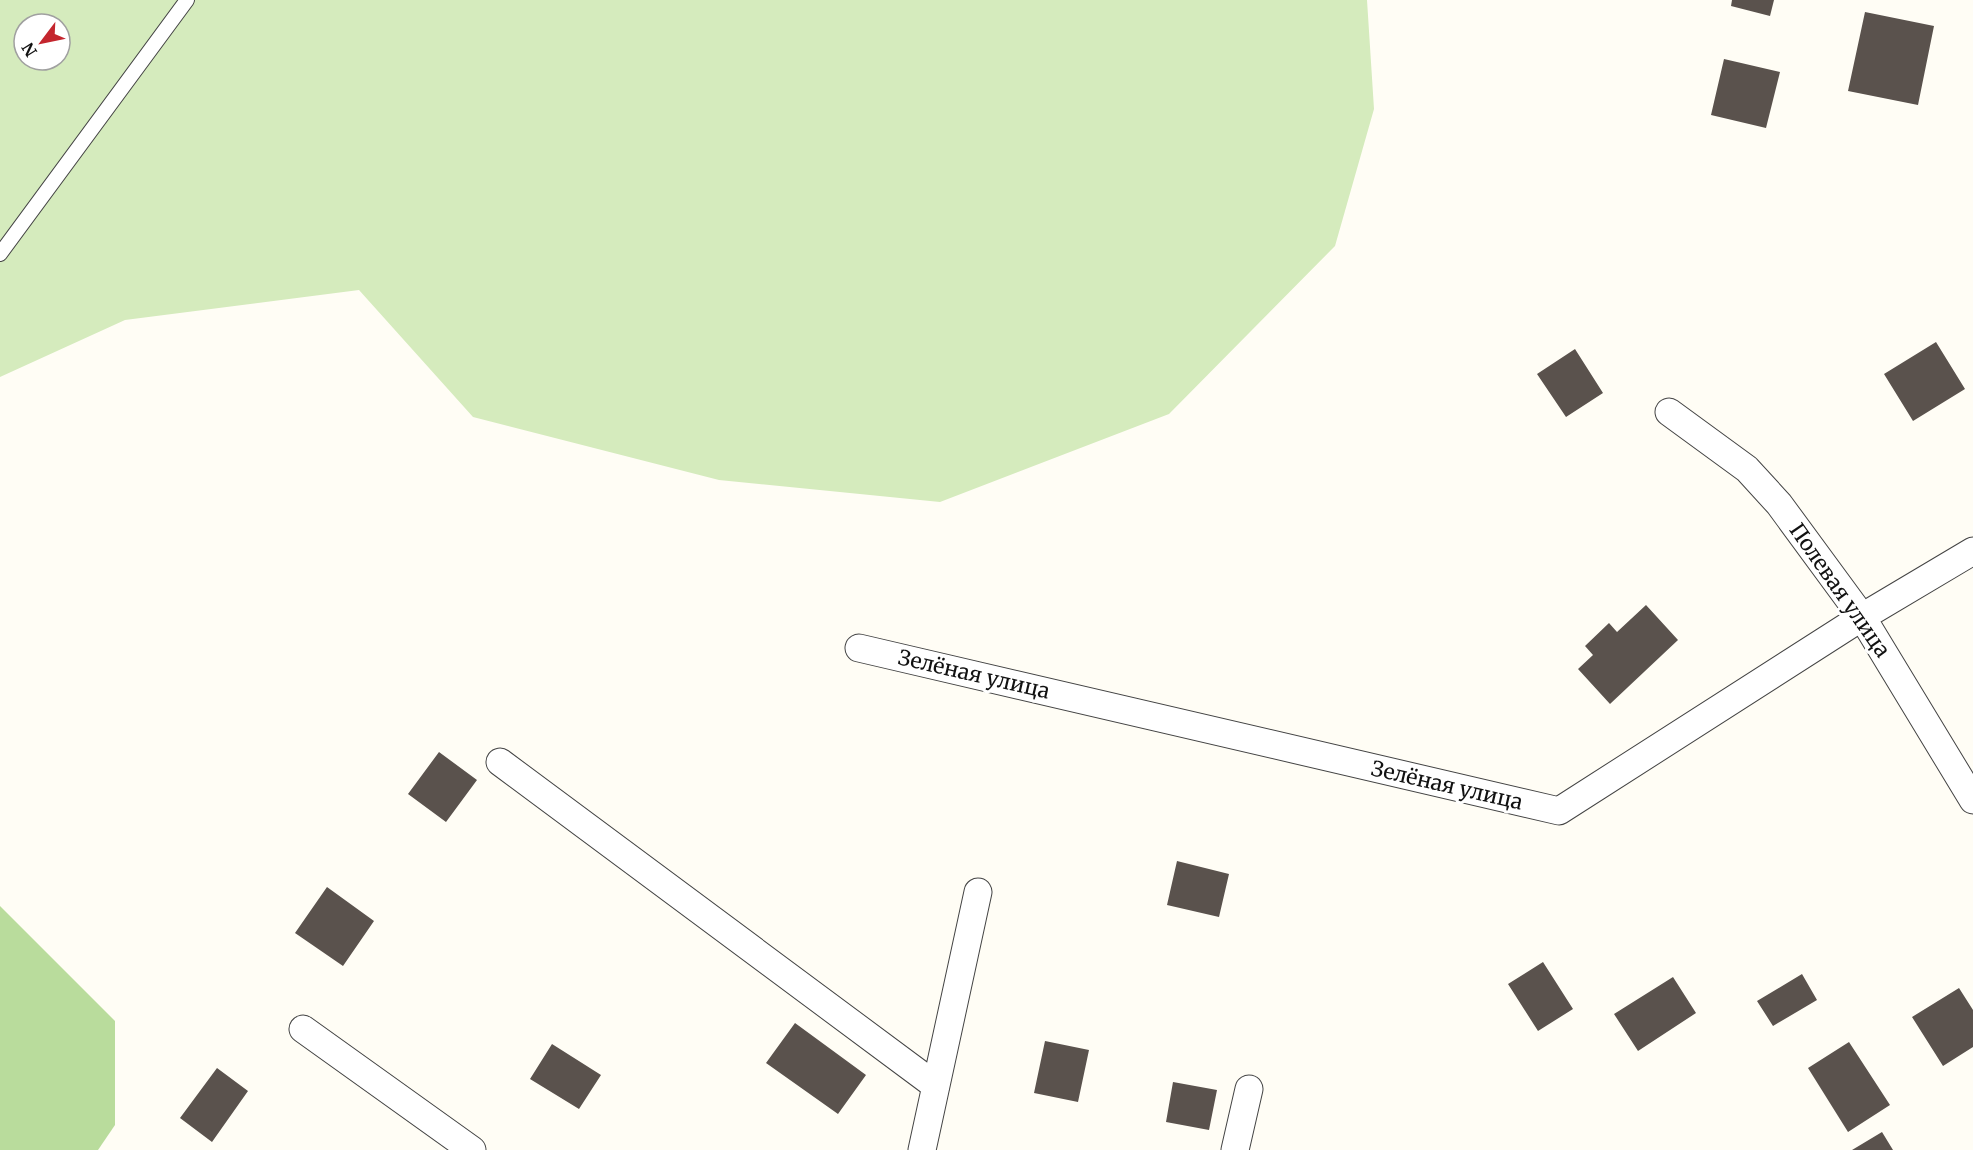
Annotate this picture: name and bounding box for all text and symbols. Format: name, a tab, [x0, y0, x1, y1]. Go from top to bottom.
north arrow	[12, 12, 72, 72]
text: N	[17, 39, 41, 61]
street label: Полевая улица	[1784, 518, 1896, 662]
street label: Зелёная улица	[896, 643, 1052, 705]
street label: Зелёная улица	[1369, 754, 1525, 816]

